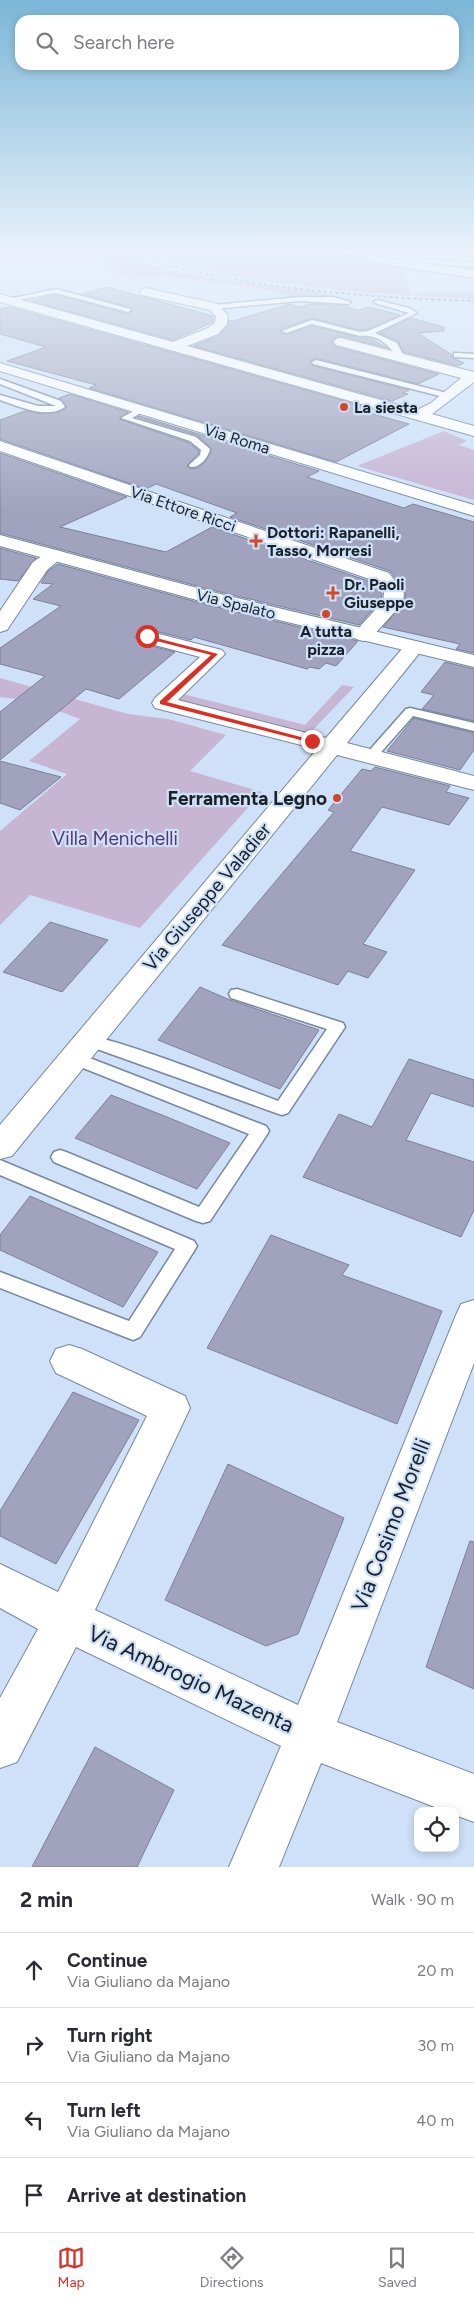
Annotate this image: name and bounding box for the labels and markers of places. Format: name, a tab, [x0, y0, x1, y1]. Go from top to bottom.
place label: La siesta	[354, 398, 418, 417]
marker: La siesta	[338, 401, 350, 413]
place label: Dottori: Rapanelli, Tasso, Morresi	[267, 523, 400, 560]
marker: Dottori: Rapanelli, Tasso, Morresi	[249, 534, 263, 548]
place label: Dr. Paoli Giuseppe	[344, 575, 414, 612]
marker: Dr. Paoli Giuseppe	[326, 586, 340, 600]
marker: A tutta pizza	[320, 608, 332, 620]
place label: A tutta pizza	[300, 622, 352, 659]
place label: Ferramenta Legno	[168, 787, 327, 810]
marker: Ferramenta Legno	[331, 792, 343, 804]

